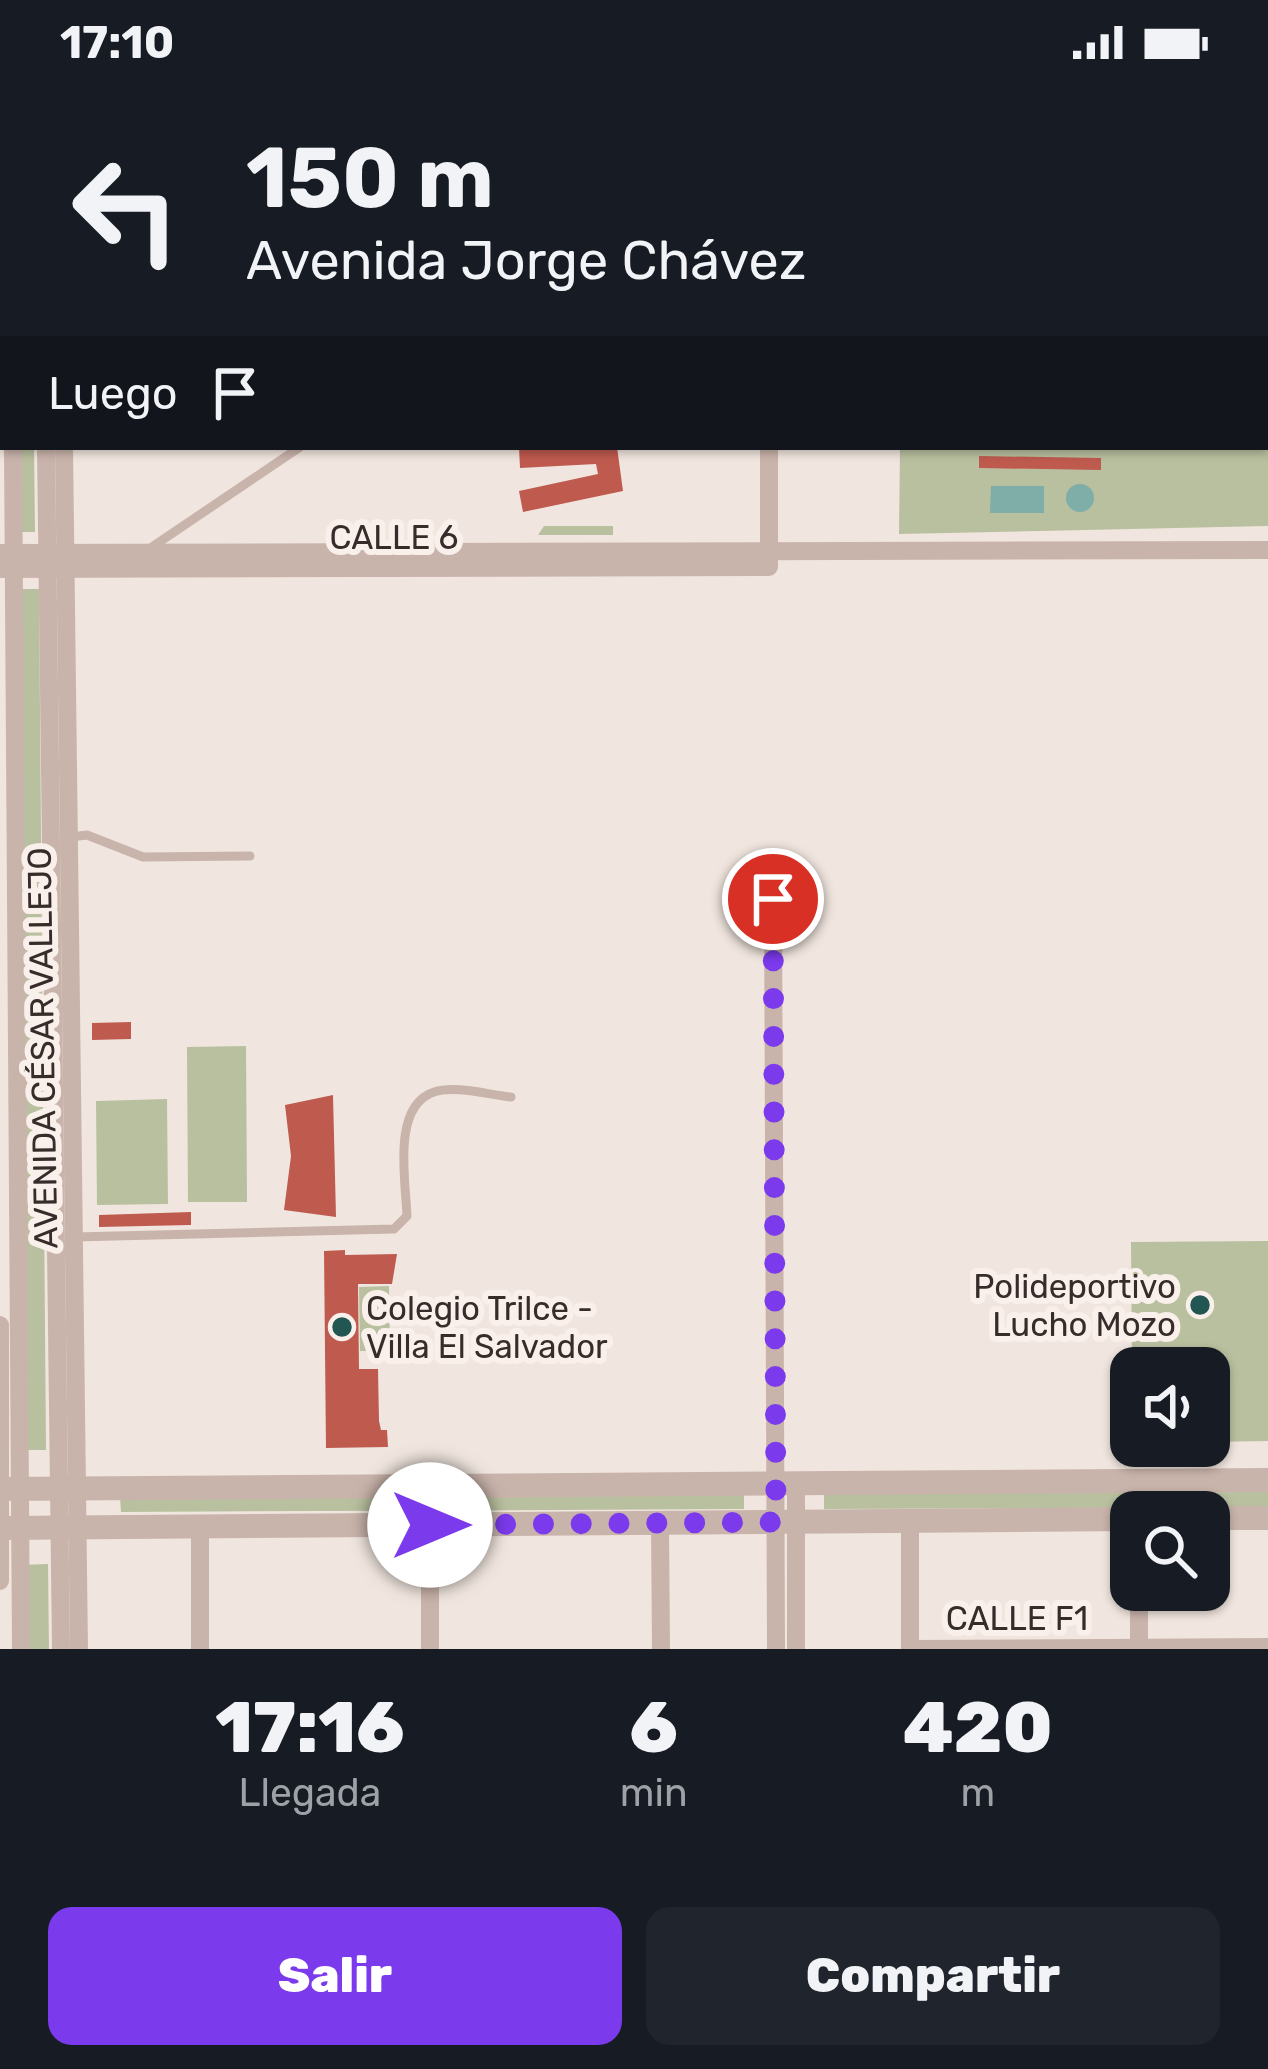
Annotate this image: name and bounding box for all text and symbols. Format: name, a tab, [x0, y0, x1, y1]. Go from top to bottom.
text: 17:10	[60, 16, 174, 69]
text: 150 m	[246, 128, 494, 228]
icon: left	[48, 132, 204, 288]
text: Avenida Jorge Chávez	[246, 229, 806, 293]
icon: arrive	[202, 360, 268, 426]
text: Luego	[48, 367, 178, 420]
street label: CALLE 6	[330, 518, 459, 557]
street label: AVENIDA CÉSAR VALLEJO	[20, 847, 65, 1249]
pin	[722, 848, 824, 950]
icon: arrive	[740, 866, 806, 932]
place label: Polideportivo Lucho Mozo	[973, 1267, 1176, 1344]
place label: Colegio Trilce - Villa El Salvador	[366, 1289, 608, 1366]
marker: Polideportivo Lucho Mozo	[1187, 1292, 1213, 1318]
marker: Colegio Trilce - Villa El Salvador	[329, 1314, 355, 1340]
map controls	[1110, 1347, 1230, 1611]
button: sound	[1110, 1347, 1230, 1467]
position arrow	[367, 1462, 493, 1588]
button: search	[1110, 1491, 1230, 1611]
street label: CALLE F1	[946, 1599, 1088, 1638]
text: 17:16	[215, 1685, 405, 1770]
text: 6	[630, 1685, 678, 1770]
text: 420	[903, 1685, 1053, 1770]
text: Llegada	[238, 1770, 381, 1816]
text: min	[620, 1770, 688, 1816]
text: m	[960, 1770, 995, 1816]
button: Salir	[48, 1907, 622, 2045]
button: Compartir	[646, 1907, 1220, 2045]

